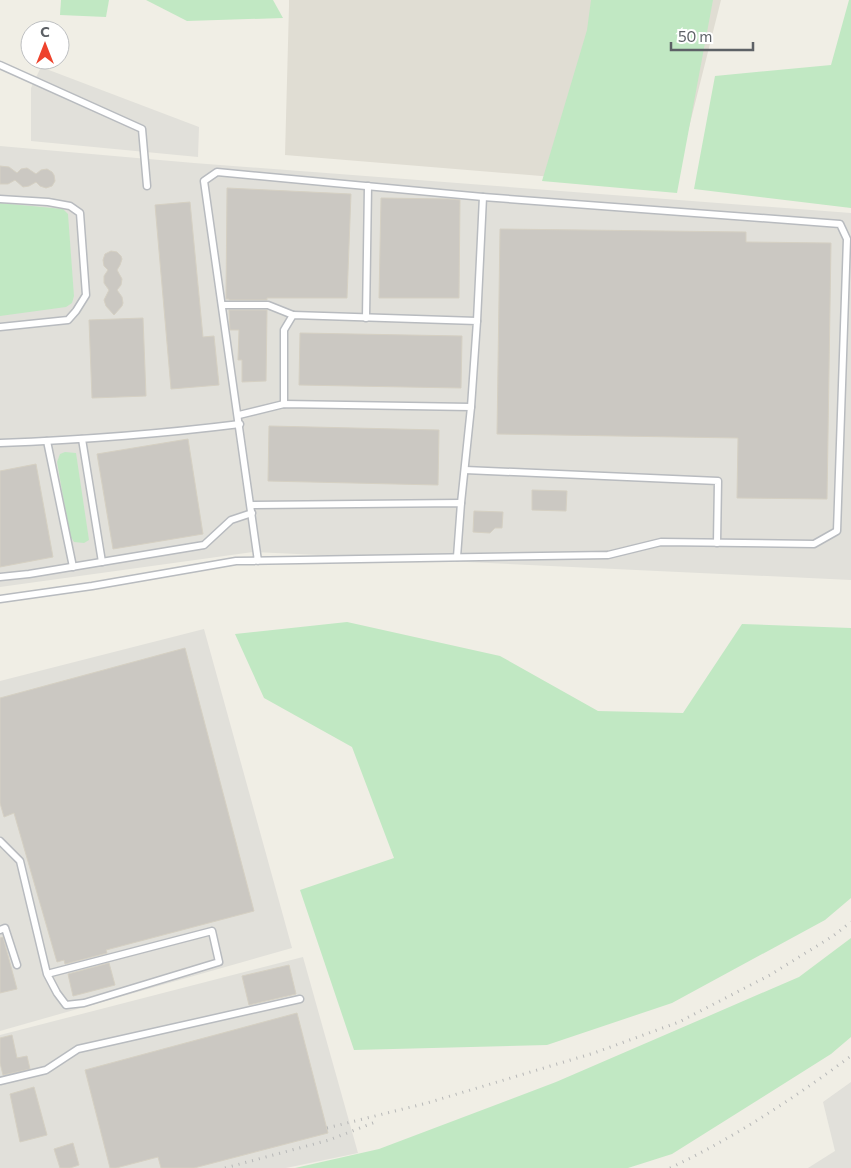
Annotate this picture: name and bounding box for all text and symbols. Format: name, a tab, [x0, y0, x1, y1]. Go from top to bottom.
north arrow	[20, 20, 70, 70]
scale bar	[671, 20, 754, 52]
text: С	[40, 23, 50, 40]
text: 50 m	[678, 27, 712, 45]

